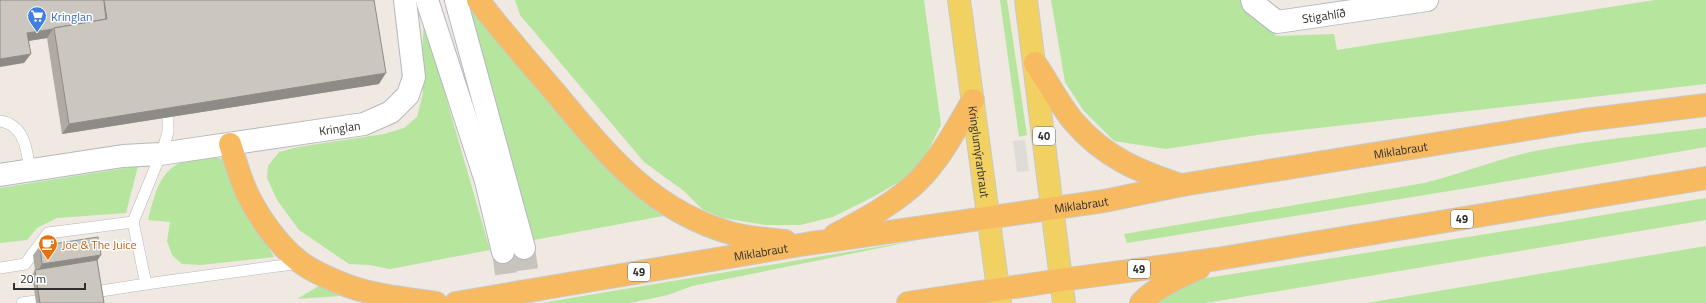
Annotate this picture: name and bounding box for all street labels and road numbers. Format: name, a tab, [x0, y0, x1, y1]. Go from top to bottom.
street label: Stigahlíð	[1301, 3, 1347, 28]
street label: Kringlumýrarbraut	[964, 104, 995, 200]
street label: Kringlan	[318, 115, 361, 140]
road number: 40	[1033, 127, 1055, 145]
street label: Miklabraut	[1372, 136, 1430, 163]
street label: Miklabraut	[1053, 191, 1111, 218]
road number: 49	[1451, 210, 1473, 228]
street label: Miklabraut	[732, 238, 790, 266]
road number: 49	[1128, 260, 1150, 278]
road number: 49	[628, 263, 650, 281]

